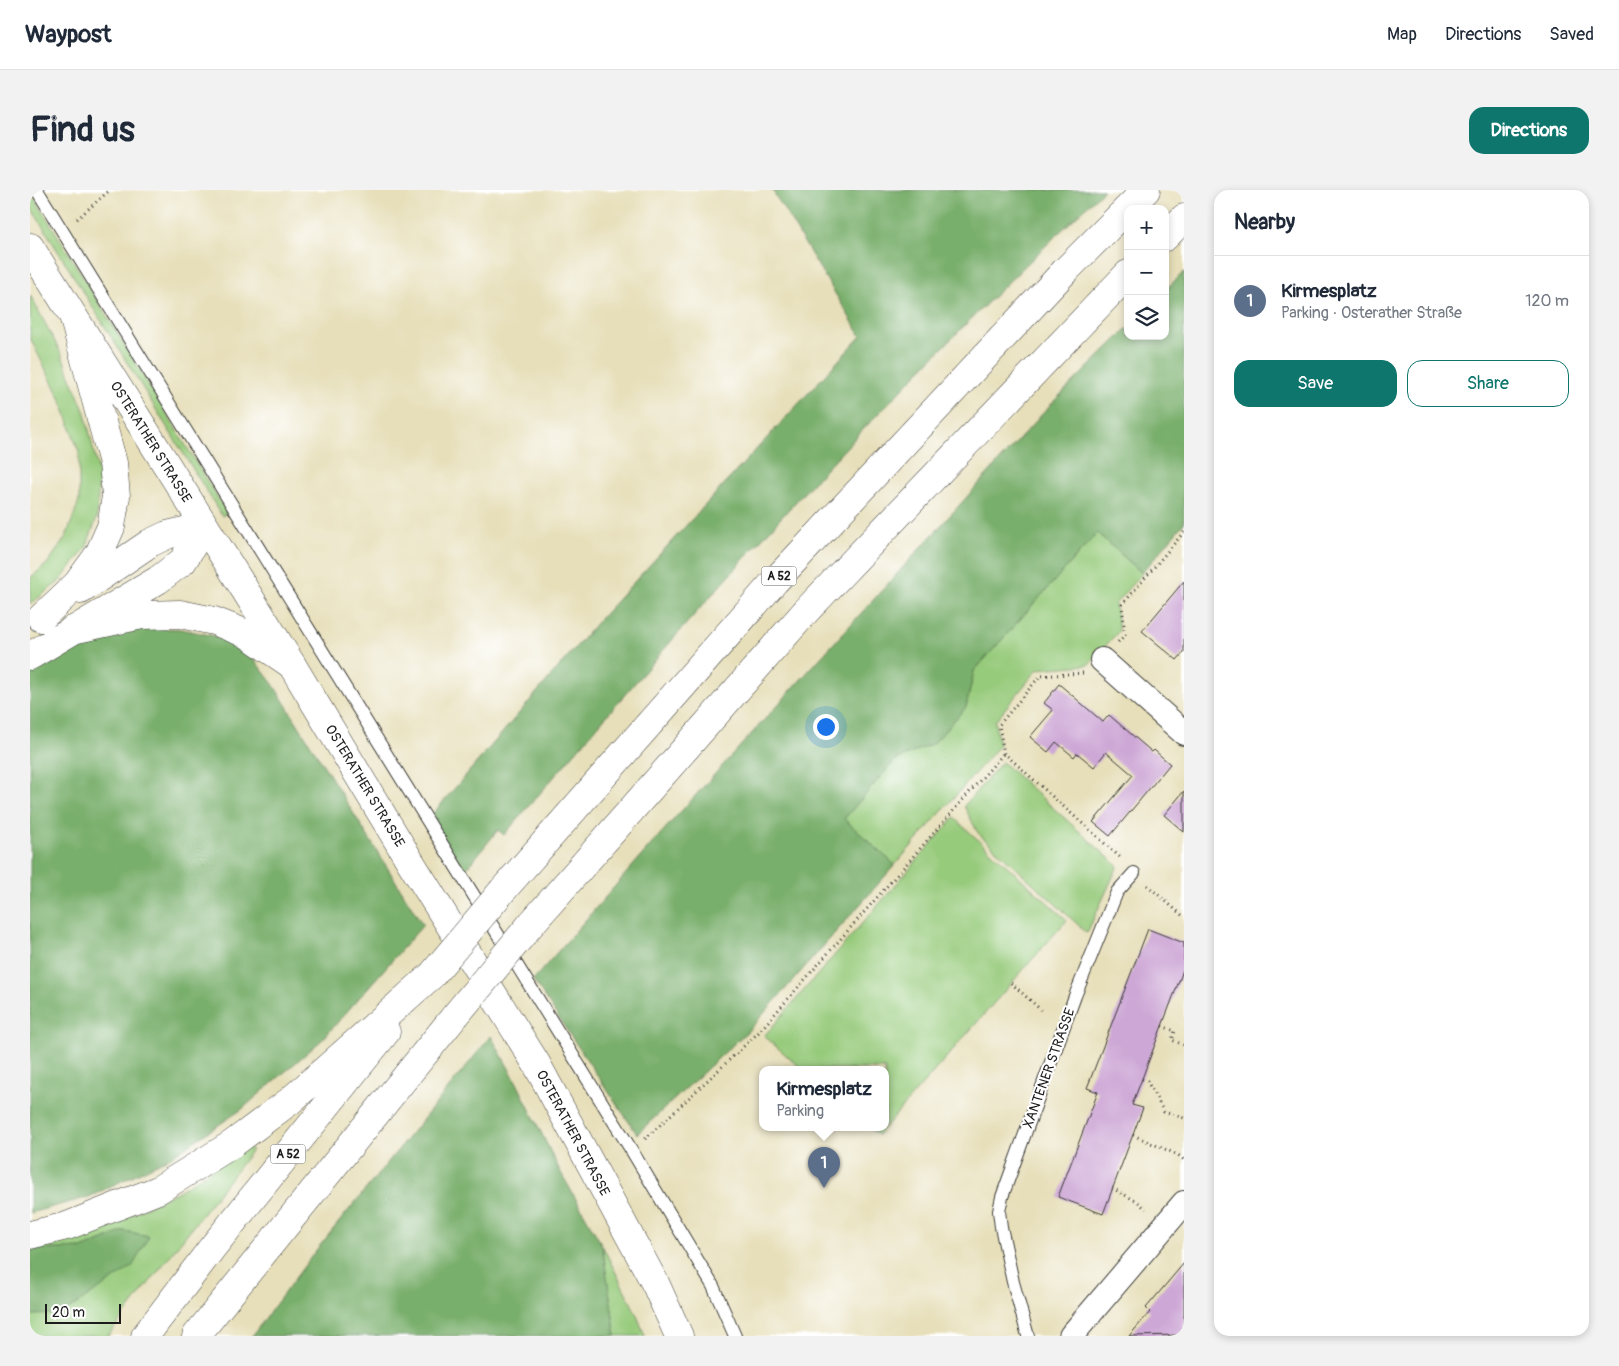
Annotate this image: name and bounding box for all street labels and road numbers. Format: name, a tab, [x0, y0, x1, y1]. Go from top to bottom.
street label: OSTERATHER STRASSE	[107, 378, 195, 506]
road number: A 52	[762, 566, 796, 586]
street label: OSTERATHER STRASSE	[322, 722, 408, 850]
street label: XANTENER STRASSE	[1019, 1006, 1079, 1130]
street label: OSTERATHER STRASSE	[533, 1067, 613, 1199]
road number: A 52	[270, 1144, 306, 1164]

